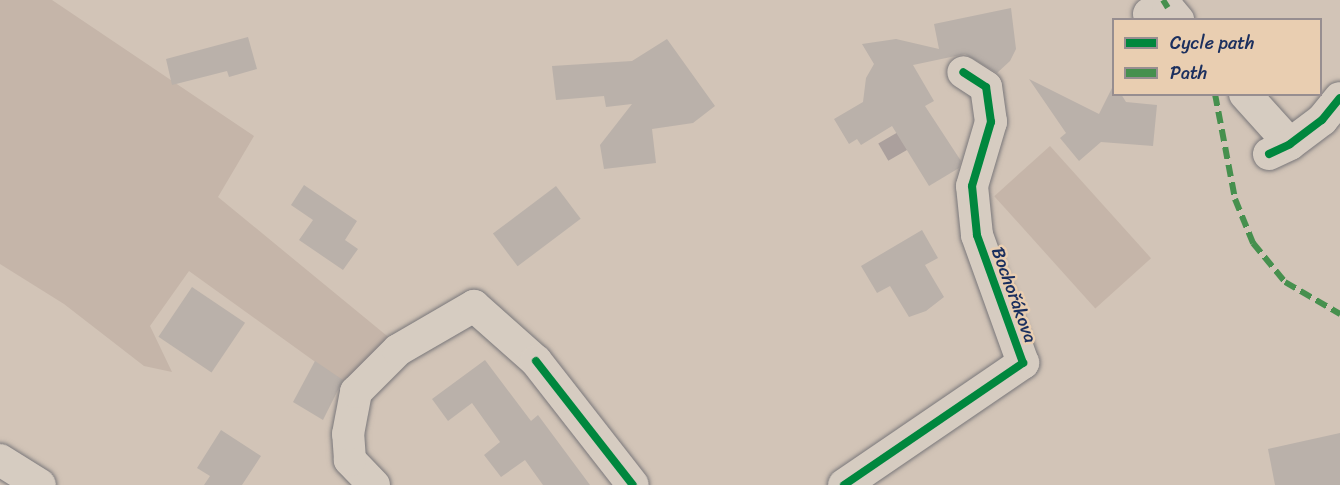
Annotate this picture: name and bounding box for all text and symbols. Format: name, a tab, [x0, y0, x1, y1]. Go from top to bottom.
legend	[1112, 18, 1322, 96]
text: Cycle path	[1170, 27, 1254, 59]
text: Path	[1170, 57, 1207, 89]
street label: Bochořákova	[987, 244, 1041, 346]

